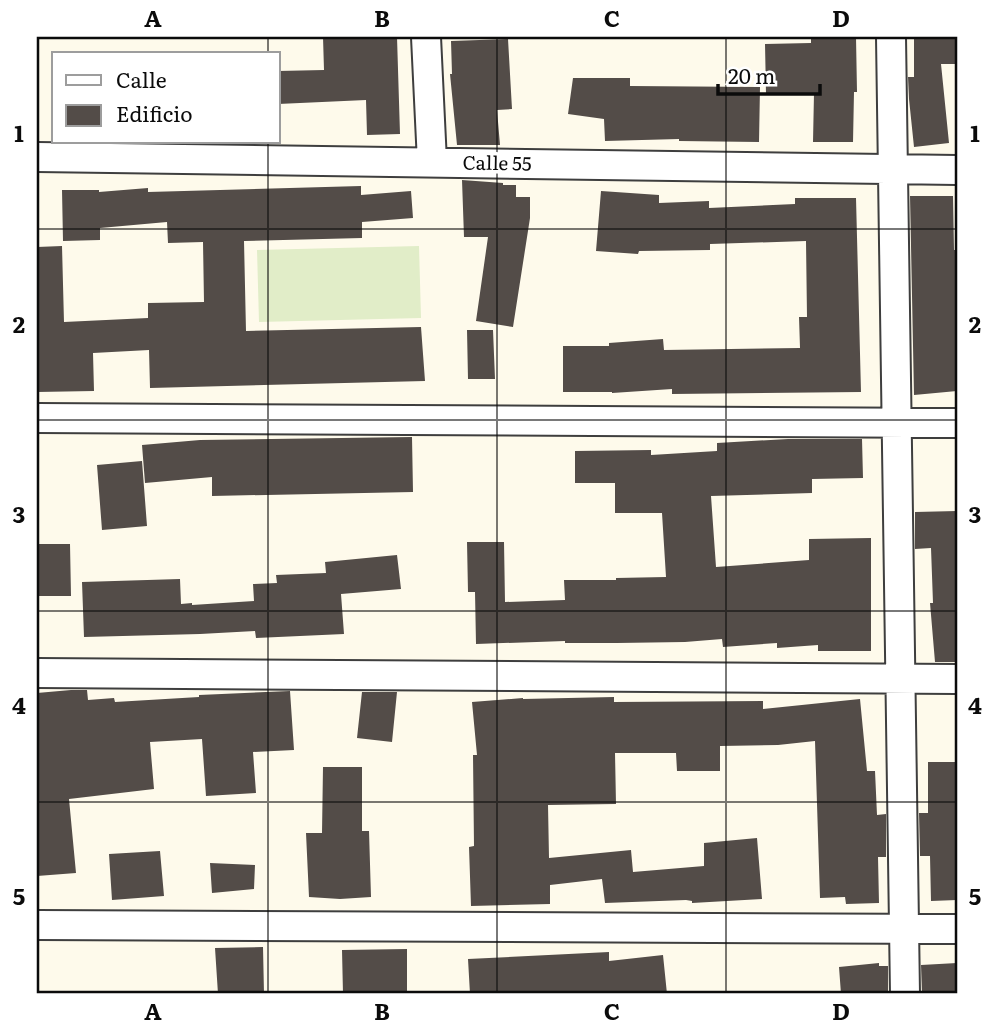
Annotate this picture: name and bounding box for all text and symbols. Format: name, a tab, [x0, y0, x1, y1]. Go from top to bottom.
text: A	[144, 0, 162, 34]
text: B	[374, 0, 390, 34]
text: C	[604, 0, 620, 34]
text: D	[832, 0, 850, 34]
legend	[52, 52, 280, 144]
scale bar	[718, 52, 819, 96]
text: 20 m	[728, 59, 775, 90]
text: Calle	[116, 63, 167, 94]
text: Edificio	[116, 97, 192, 128]
text: 1	[14, 115, 24, 149]
text: 1	[970, 115, 980, 149]
street label: Calle 55	[462, 147, 532, 177]
text: 2	[13, 306, 25, 340]
text: 2	[969, 306, 981, 340]
text: 3	[13, 496, 25, 530]
text: 3	[969, 496, 981, 530]
text: 4	[12, 687, 26, 721]
text: 4	[968, 687, 982, 721]
text: 5	[13, 878, 25, 912]
text: 5	[969, 878, 981, 912]
text: A	[144, 993, 162, 1027]
text: B	[374, 993, 390, 1027]
text: C	[604, 993, 620, 1027]
text: D	[832, 993, 850, 1027]

